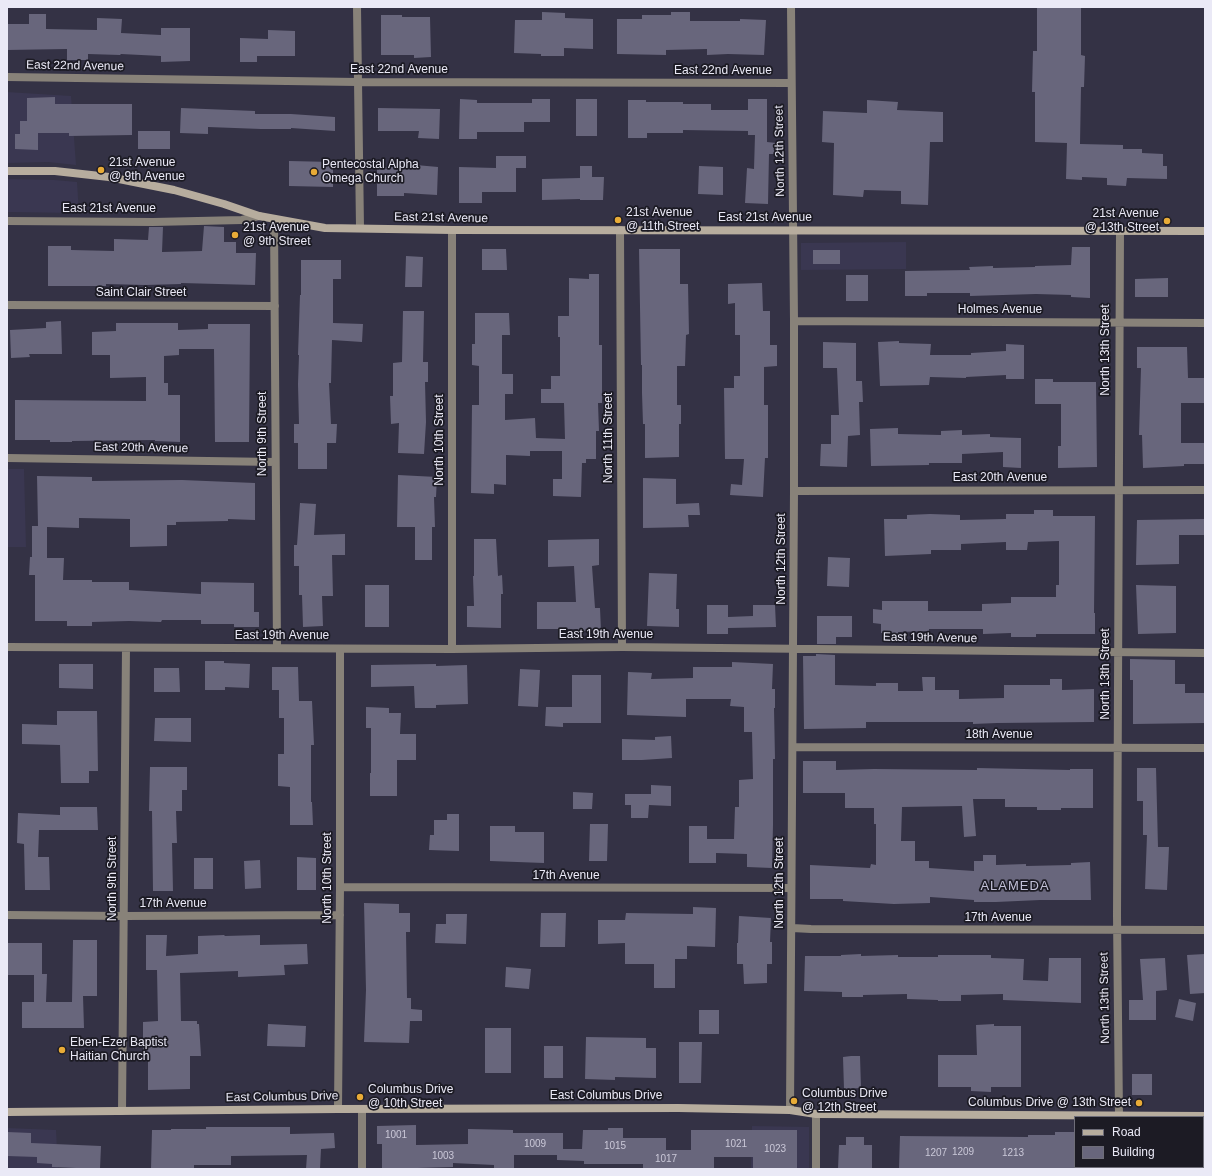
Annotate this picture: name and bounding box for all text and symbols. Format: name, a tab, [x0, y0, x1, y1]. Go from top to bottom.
street label: East 22nd Avenue	[26, 58, 124, 74]
street label: East 22nd Avenue	[350, 63, 448, 77]
street label: East 22nd Avenue	[674, 64, 772, 78]
street label: North 12th Street	[772, 105, 788, 197]
place label: 21st Avenue @ 9th Avenue	[109, 156, 185, 184]
place label: Pentecostal Alpha Omega Church	[322, 158, 419, 186]
marker: 21st Avenue @ 9th Avenue	[96, 165, 106, 175]
marker: Pentecostal Alpha Omega Church	[309, 167, 319, 177]
street label: East 21st Avenue	[62, 202, 156, 216]
place label: 21st Avenue @ 11th Street	[626, 206, 699, 234]
place label: 21st Avenue @ 13th Street	[1085, 207, 1159, 235]
street label: East 21st Avenue	[394, 210, 488, 226]
street label: East 21st Avenue	[718, 211, 812, 225]
marker: 21st Avenue @ 11th Street	[613, 215, 623, 225]
marker: 21st Avenue @ 13th Street	[1162, 216, 1172, 226]
place label: 21st Avenue @ 9th Street	[243, 221, 311, 249]
marker: 21st Avenue @ 9th Street	[230, 230, 240, 240]
street label: Saint Clair Street	[96, 286, 186, 300]
street label: Holmes Avenue	[958, 303, 1042, 317]
street label: North 13th Street	[1099, 304, 1113, 396]
street label: North 9th Street	[256, 392, 270, 476]
street label: North 11th Street	[602, 393, 616, 483]
street label: North 10th Street	[433, 394, 447, 486]
street label: East 20th Avenue	[94, 440, 188, 456]
street label: East 20th Avenue	[953, 471, 1047, 485]
street label: North 12th Street	[775, 513, 789, 605]
street label: East 19th Avenue	[559, 628, 653, 642]
street label: North 13th Street	[1099, 628, 1113, 720]
street label: East 19th Avenue	[235, 629, 329, 643]
street label: East 19th Avenue	[883, 630, 977, 646]
street label: 18th Avenue	[965, 728, 1033, 742]
street label: North 10th Street	[321, 832, 335, 924]
street label: North 9th Street	[106, 837, 120, 921]
street label: North 12th Street	[773, 837, 787, 929]
street label: 17th Avenue	[532, 869, 600, 883]
district label: ALAMEDA	[980, 878, 1050, 894]
street label: 17th Avenue	[139, 897, 207, 911]
street label: 17th Avenue	[964, 911, 1032, 925]
street label: North 13th Street	[1097, 952, 1113, 1044]
place label: Eben-Ezer Baptist Haitian Church	[70, 1036, 167, 1064]
marker: Eben-Ezer Baptist Haitian Church	[57, 1045, 67, 1055]
place label: Columbus Drive @ 10th Street	[368, 1083, 453, 1111]
place label: Columbus Drive @ 12th Street	[802, 1087, 887, 1115]
street label: East Columbus Drive	[226, 1089, 338, 1105]
street label: East Columbus Drive	[550, 1089, 662, 1103]
marker: Columbus Drive @ 10th Street	[355, 1092, 365, 1102]
marker: Columbus Drive @ 12th Street	[789, 1096, 799, 1106]
place label: Columbus Drive @ 13th Street	[968, 1096, 1131, 1110]
marker: Columbus Drive @ 13th Street	[1134, 1098, 1144, 1108]
legend	[1074, 1116, 1204, 1168]
text: Road	[1112, 1125, 1141, 1139]
house number: 1001	[385, 1129, 407, 1141]
house number: 1009	[524, 1138, 546, 1150]
house number: 1021	[725, 1138, 747, 1150]
house number: 1015	[604, 1140, 626, 1152]
house number: 1023	[764, 1143, 786, 1155]
text: Building	[1112, 1145, 1155, 1159]
house number: 1209	[952, 1146, 974, 1158]
house number: 1207	[925, 1147, 947, 1159]
house number: 1213	[1002, 1147, 1024, 1159]
house number: 1003	[432, 1150, 454, 1162]
house number: 1017	[655, 1153, 677, 1165]

